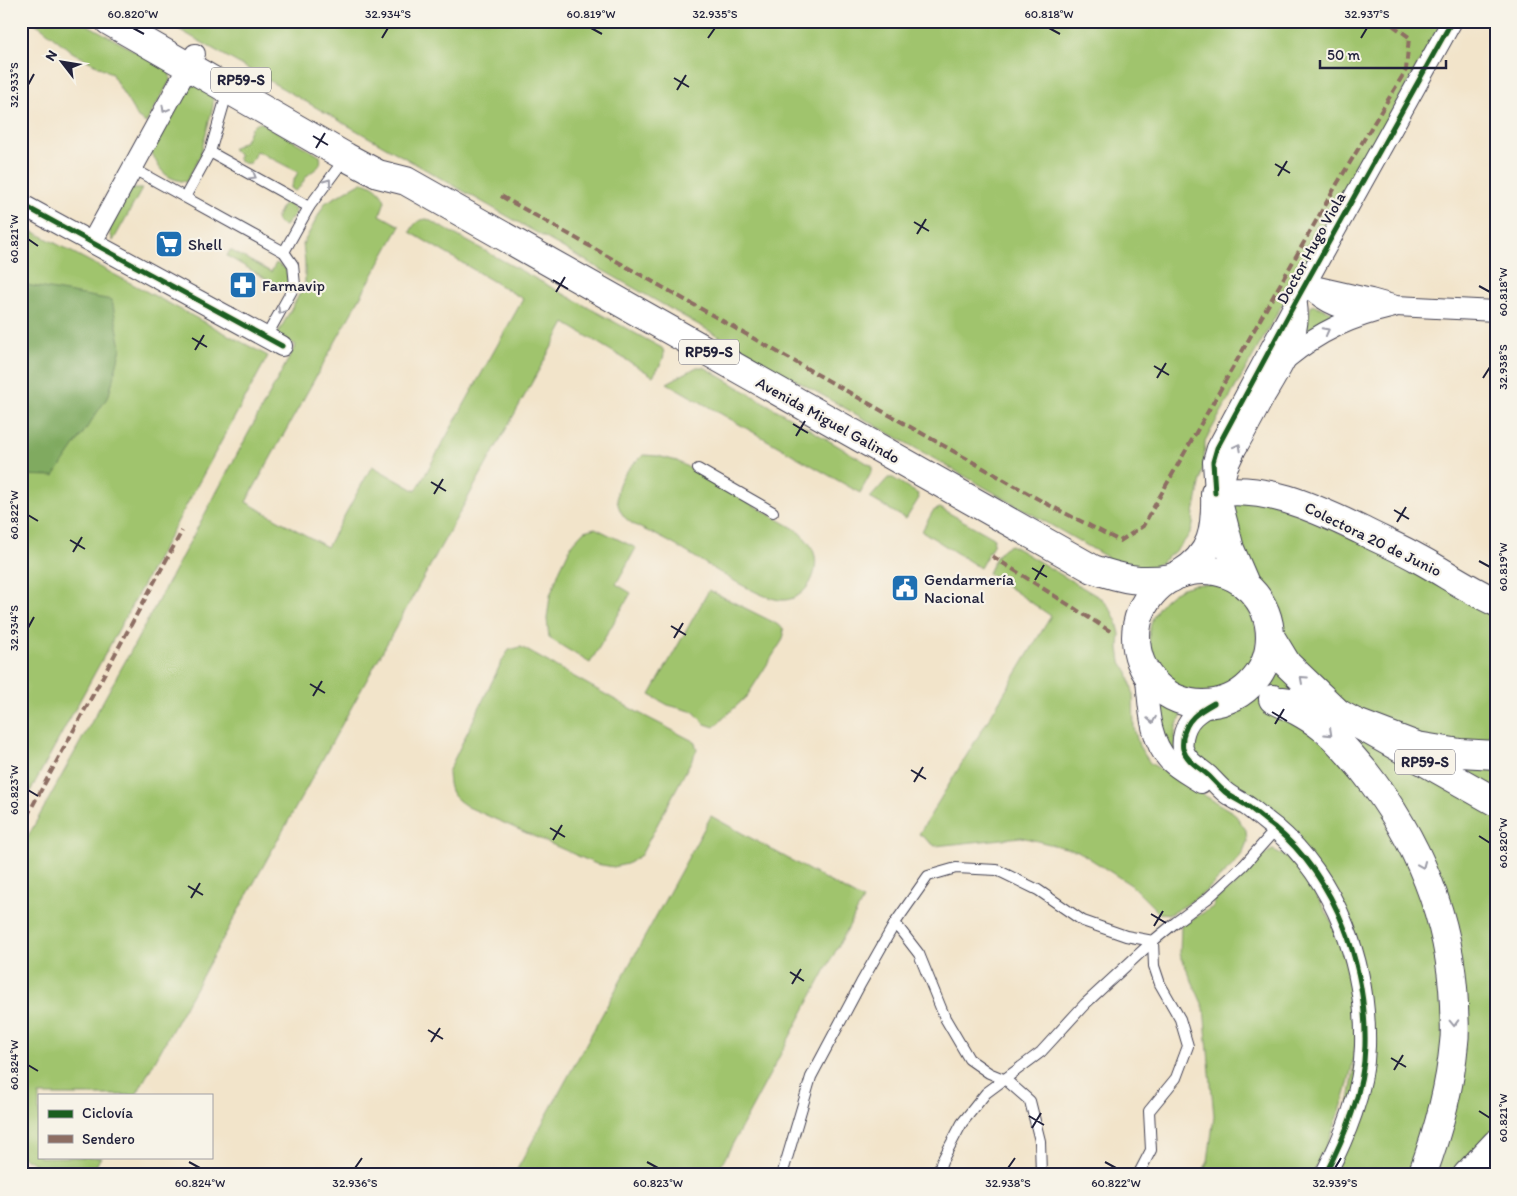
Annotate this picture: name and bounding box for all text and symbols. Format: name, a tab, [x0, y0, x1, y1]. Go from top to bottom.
text: 60.820°W	[108, 7, 158, 21]
text: 32.934°S	[365, 7, 411, 21]
text: 60.819°W	[567, 7, 615, 21]
text: 32.935°S	[692, 7, 738, 21]
text: 60.818°W	[1024, 7, 1074, 21]
text: 32.937°S	[1345, 7, 1390, 21]
north arrow	[38, 38, 88, 88]
scale bar	[1320, 38, 1446, 70]
text: 50 m	[1327, 46, 1360, 64]
text: N	[42, 47, 61, 64]
text: 32.933°S	[7, 62, 21, 108]
road number: RP59-S	[211, 68, 271, 92]
one-way arrow	[161, 104, 171, 113]
one-way arrow	[247, 169, 256, 179]
one-way arrow	[322, 178, 331, 188]
street label: Doctor Hugo Viola	[1272, 188, 1350, 307]
text: 60.821°W	[7, 215, 21, 263]
supermarket icon: Shell	[154, 229, 184, 259]
place label: Shell	[188, 235, 223, 254]
text: 60.818°W	[1496, 267, 1510, 317]
pharmacy icon: Farmavip	[228, 270, 258, 300]
place label: Farmavip	[262, 276, 325, 295]
one-way arrow	[277, 305, 287, 314]
one-way arrow	[1321, 327, 1330, 337]
road number: RP59-S	[679, 340, 739, 364]
text: 32.938°S	[1496, 344, 1510, 390]
street label: Avenida Miguel Galindo	[753, 373, 903, 467]
one-way arrow	[1231, 443, 1241, 452]
text: 60.822°W	[7, 490, 21, 540]
street label: Colectora 20 de Junio	[1301, 498, 1445, 580]
text: 60.819°W	[1496, 543, 1510, 591]
place label: Gendarmería Nacional	[924, 570, 1015, 607]
public building icon: Gendarmería Nacional	[890, 573, 920, 603]
text: 32.934°S	[7, 605, 21, 651]
one-way arrow	[1300, 676, 1309, 685]
one-way arrow	[1146, 715, 1156, 724]
one-way arrow	[1323, 727, 1332, 736]
road number: RP59-S	[1395, 750, 1455, 774]
text: 60.823°W	[7, 765, 21, 815]
text: 60.820°W	[1496, 818, 1510, 868]
one-way arrow	[1416, 860, 1426, 869]
one-way arrow	[1449, 1020, 1459, 1027]
text: 60.824°W	[7, 1040, 21, 1090]
legend	[38, 1094, 212, 1158]
text: 60.821°W	[1496, 1094, 1510, 1142]
text: Ciclovía	[82, 1104, 133, 1122]
text: Sendero	[82, 1130, 135, 1148]
text: 60.824°W	[175, 1176, 225, 1190]
text: 32.936°S	[332, 1176, 378, 1190]
text: 60.823°W	[633, 1176, 683, 1190]
text: 32.938°S	[985, 1176, 1031, 1190]
text: 60.822°W	[1091, 1176, 1141, 1190]
text: 32.939°S	[1312, 1176, 1358, 1190]

